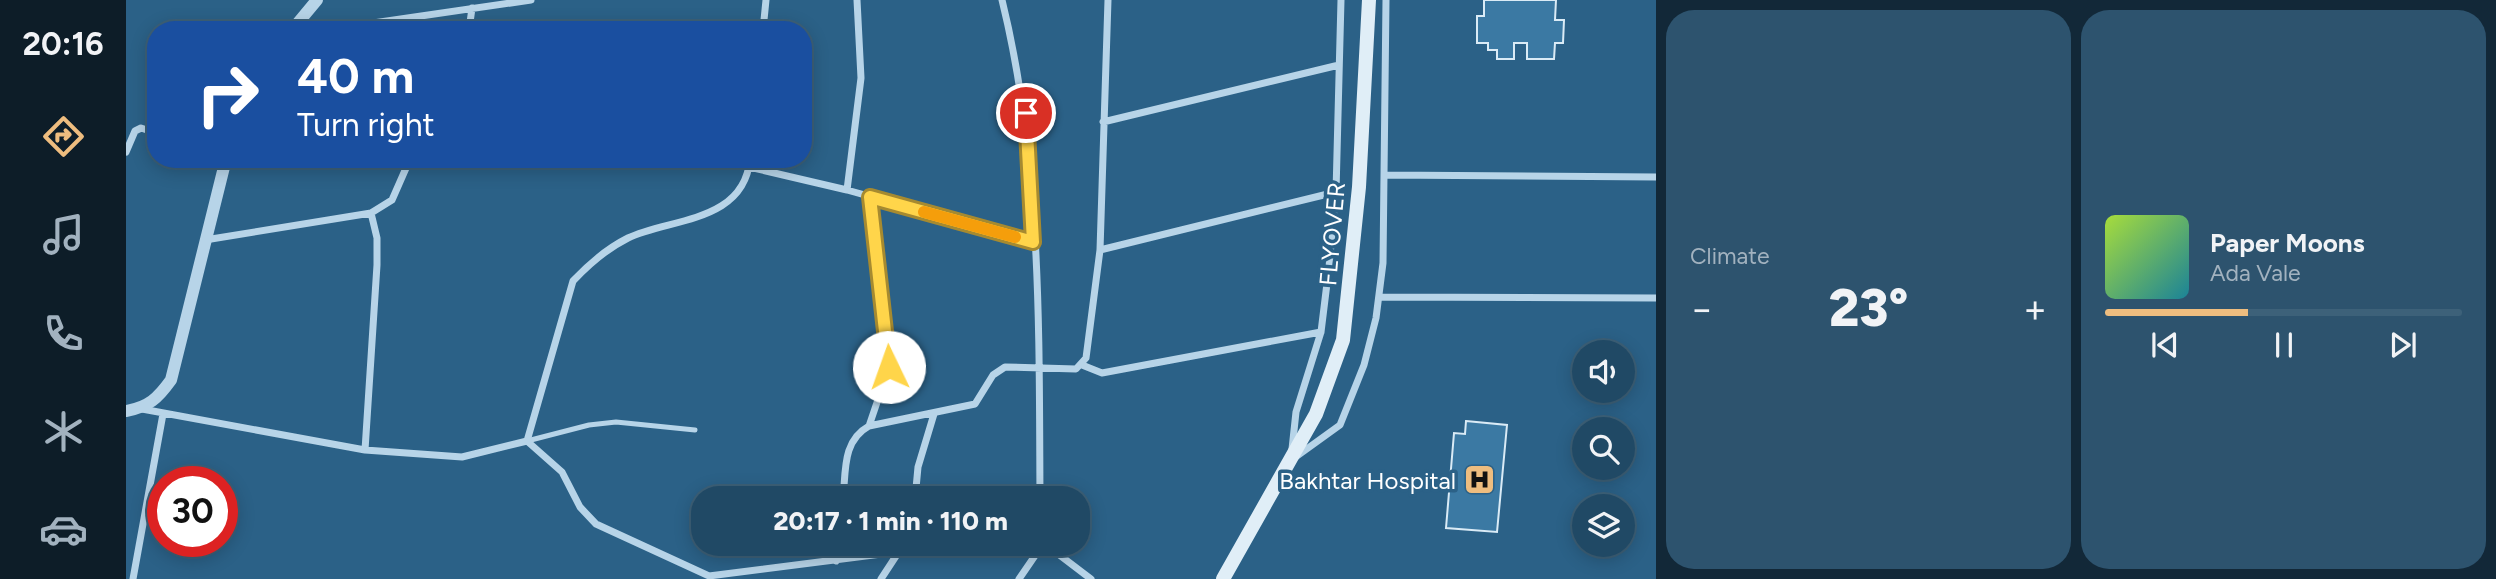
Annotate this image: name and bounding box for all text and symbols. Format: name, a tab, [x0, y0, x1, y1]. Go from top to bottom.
text: 20:16	[23, 25, 103, 63]
text: 40 m	[297, 46, 414, 105]
icon: right	[182, 49, 273, 140]
pin	[996, 83, 1056, 143]
icon: arrive	[1007, 94, 1045, 132]
text: Turn right	[297, 106, 435, 144]
icon: directions	[39, 112, 88, 161]
street label: FLYOVER	[1313, 181, 1351, 287]
icon: music	[39, 210, 88, 259]
text: Paper Moons	[2210, 227, 2365, 259]
text: Climate	[1690, 242, 1769, 270]
text: Ada Vale	[2210, 259, 2301, 287]
text: 23°	[1829, 277, 1908, 339]
text: −	[1690, 286, 1714, 332]
text: +	[2023, 286, 2047, 332]
icon: phone	[39, 309, 88, 358]
icon: previous	[2146, 326, 2184, 364]
icon: pause	[2265, 326, 2303, 364]
icon: next	[2384, 326, 2422, 364]
position arrow	[852, 330, 926, 404]
map controls	[1572, 340, 1635, 557]
button: sound	[1572, 340, 1635, 403]
icon: climate	[39, 407, 88, 456]
button: search	[1572, 417, 1635, 480]
hospital icon: Bakhtar Hospital	[1462, 463, 1496, 497]
speed limit sign: 30	[147, 466, 238, 557]
place label: Bakhtar Hospital	[1279, 466, 1456, 495]
button: layers	[1572, 494, 1635, 557]
icon: car	[39, 505, 88, 554]
text: 20:17 · 1 min · 110 m	[773, 505, 1008, 537]

